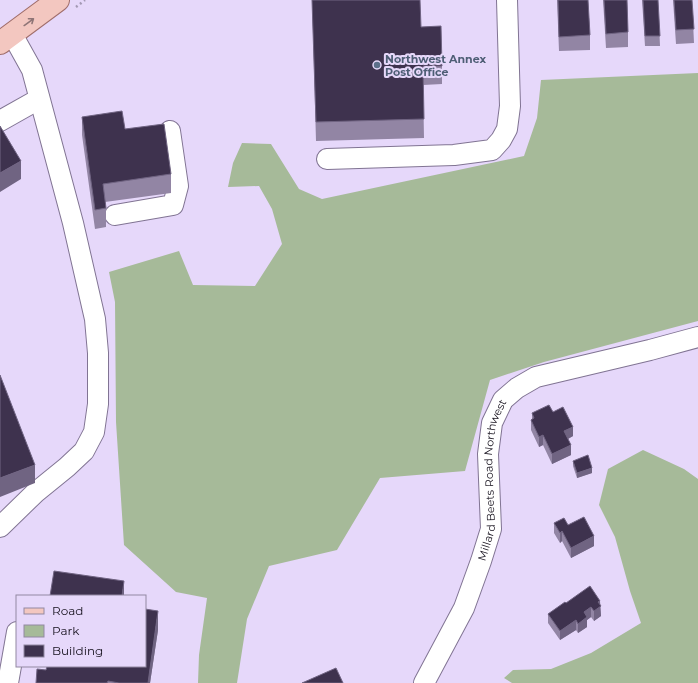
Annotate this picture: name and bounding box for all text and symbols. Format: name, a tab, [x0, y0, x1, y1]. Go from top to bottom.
one-way arrow	[24, 18, 35, 26]
place label: Northwest Annex Post Office	[385, 52, 487, 79]
marker: Northwest Annex Post Office	[372, 60, 382, 70]
street label: Millard Beets Road Northwest	[474, 396, 510, 563]
legend	[16, 595, 146, 667]
text: Road	[52, 603, 83, 618]
text: Park	[52, 623, 80, 638]
text: Building	[52, 643, 103, 658]

